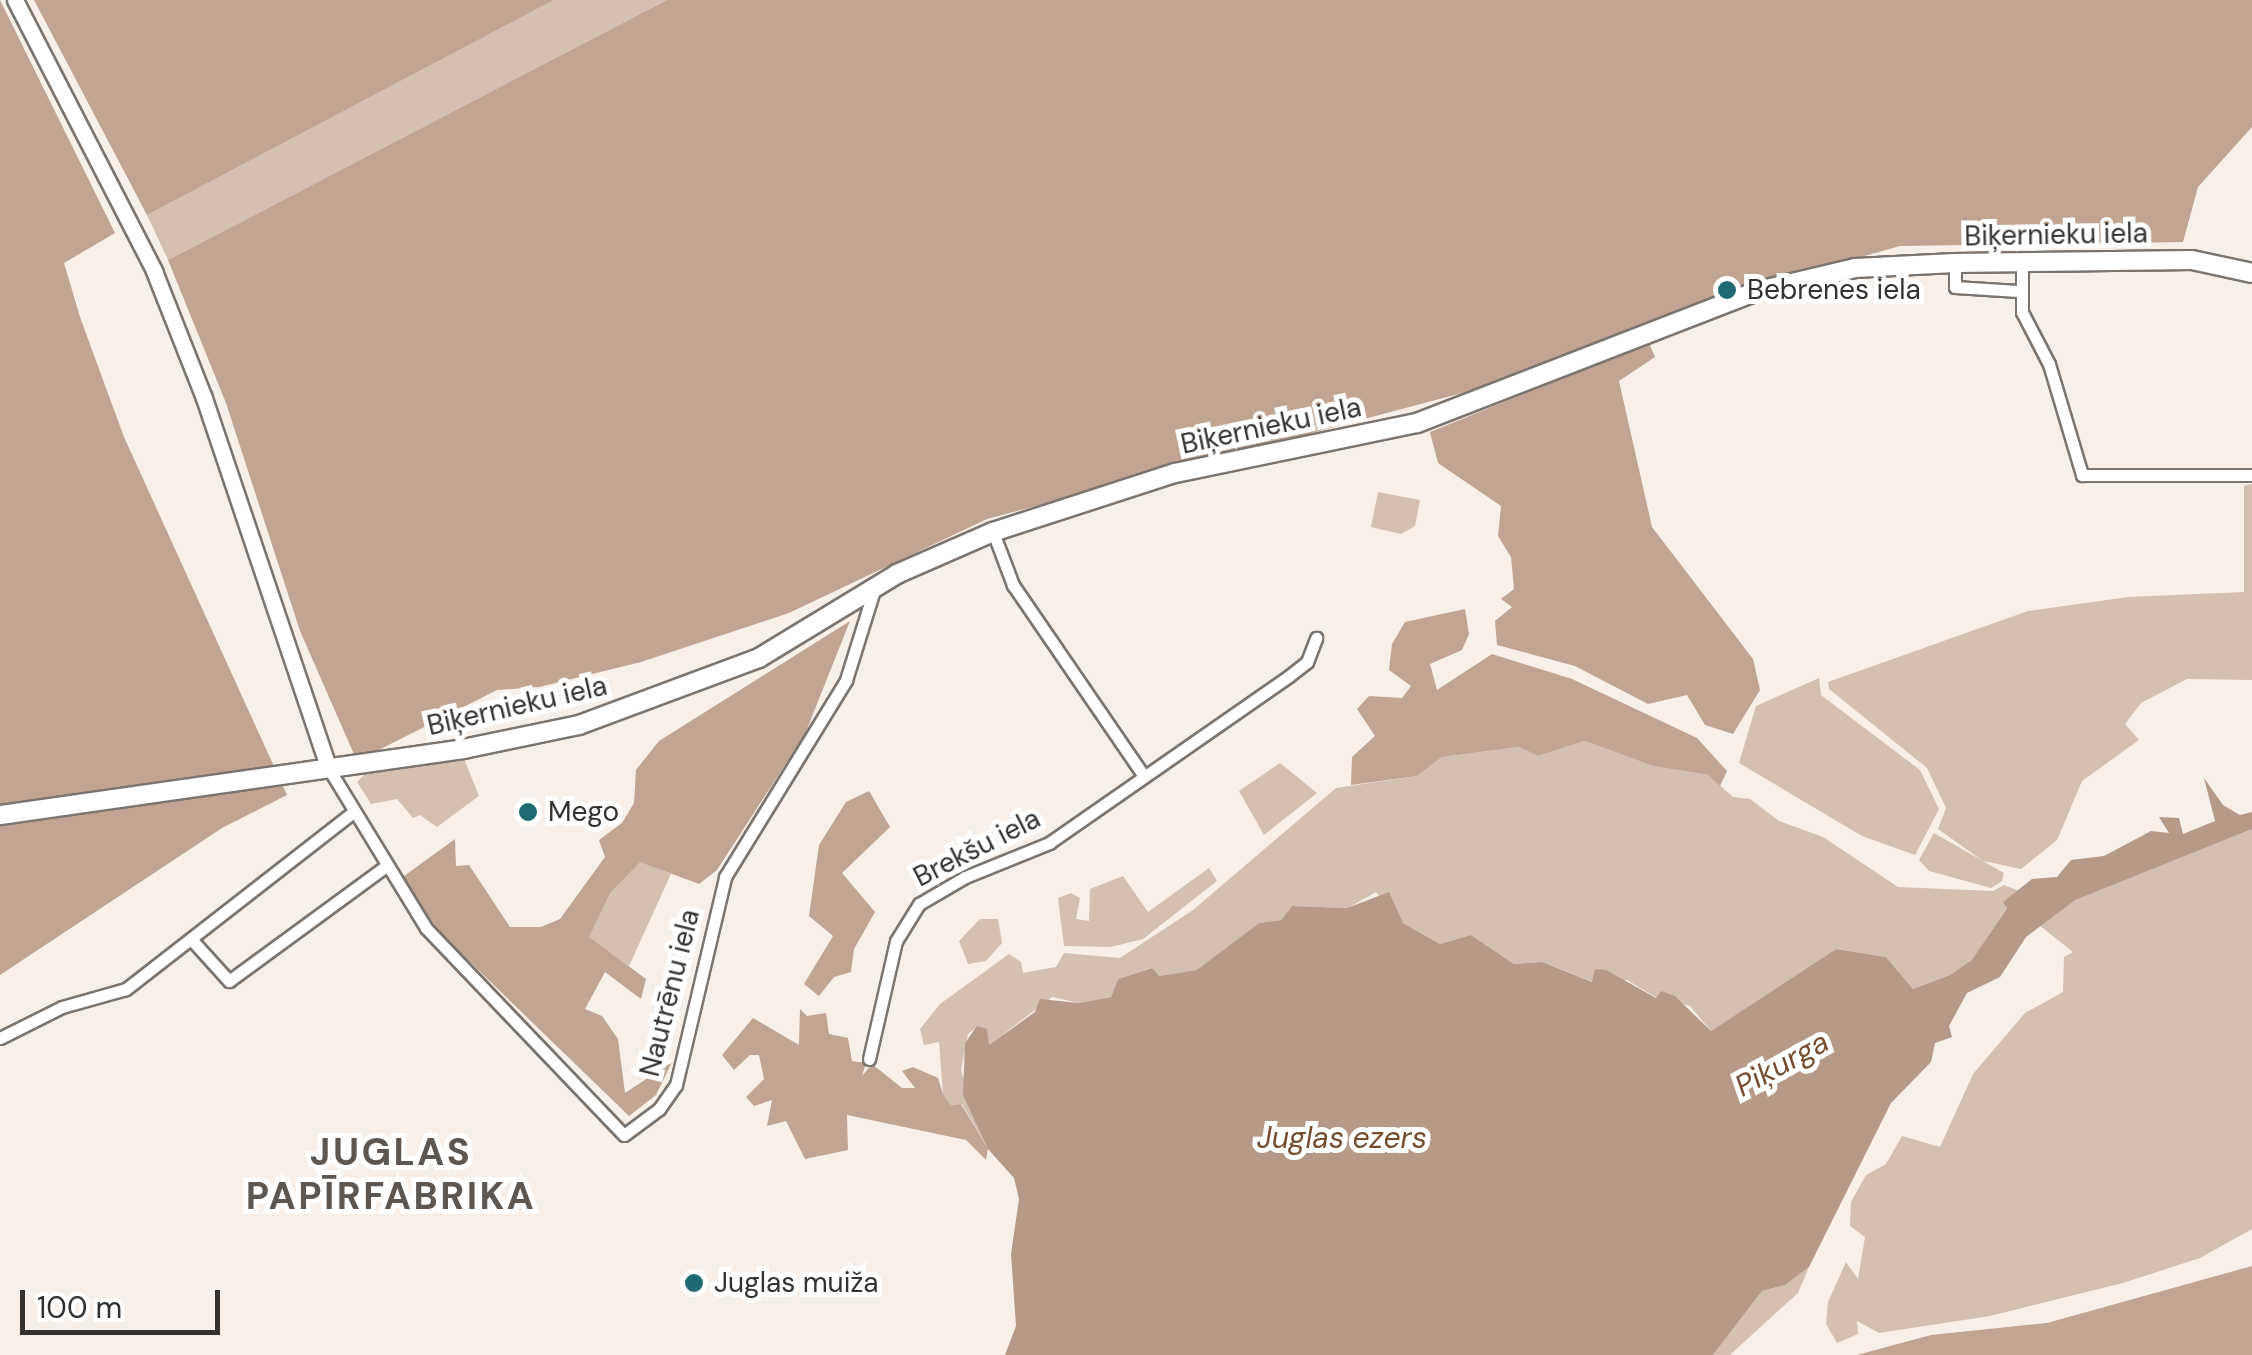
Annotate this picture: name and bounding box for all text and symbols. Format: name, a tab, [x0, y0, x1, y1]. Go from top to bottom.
street label: Biķernieku iela	[1964, 217, 2148, 253]
place label: Bebrenes iela	[1747, 273, 1921, 307]
marker: Bebrenes iela	[1716, 279, 1738, 301]
street label: Biķernieku iela	[1178, 391, 1364, 461]
street label: Biķernieku iela	[424, 669, 610, 743]
place label: Mego	[548, 795, 619, 829]
marker: Mego	[517, 801, 539, 823]
street label: Brekšu iela	[908, 802, 1046, 894]
street label: Nautrēnu iela	[633, 906, 707, 1080]
water label: Piķurga	[1729, 1024, 1835, 1104]
water label: Juglas ezers	[1257, 1120, 1427, 1156]
district label: JUGLAS PAPĪRFABRIKA	[246, 1130, 536, 1220]
place label: Juglas muiža	[714, 1266, 878, 1300]
scale bar	[25, 1270, 225, 1332]
marker: Juglas muiža	[683, 1272, 705, 1294]
text: 100 m	[37, 1288, 122, 1327]

